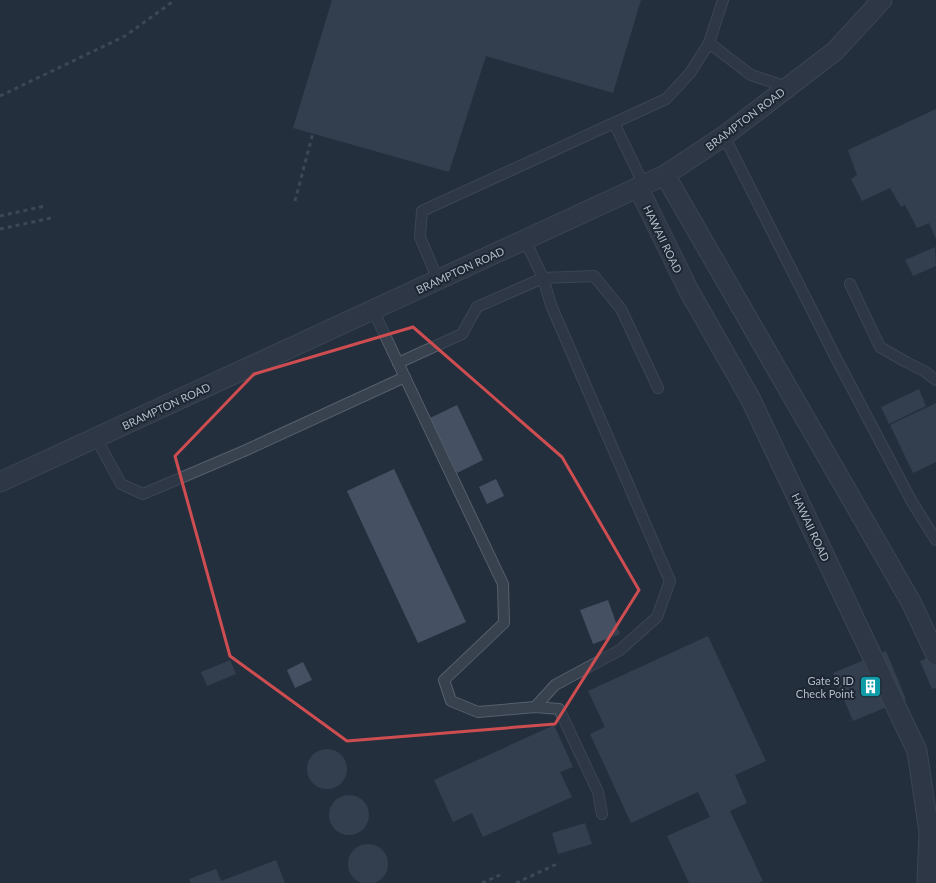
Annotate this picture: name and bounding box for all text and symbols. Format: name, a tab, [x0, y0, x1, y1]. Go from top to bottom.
street label: BRAMPTON ROAD	[703, 85, 787, 153]
street label: HAWAII ROAD	[641, 203, 685, 275]
street label: BRAMPTON ROAD	[414, 244, 506, 296]
street label: BRAMPTON ROAD	[120, 380, 212, 432]
street label: HAWAII ROAD	[789, 491, 833, 563]
building icon: Gate 3 ID Check Point	[857, 673, 883, 699]
place label: Gate 3 ID Check Point	[796, 674, 854, 700]

